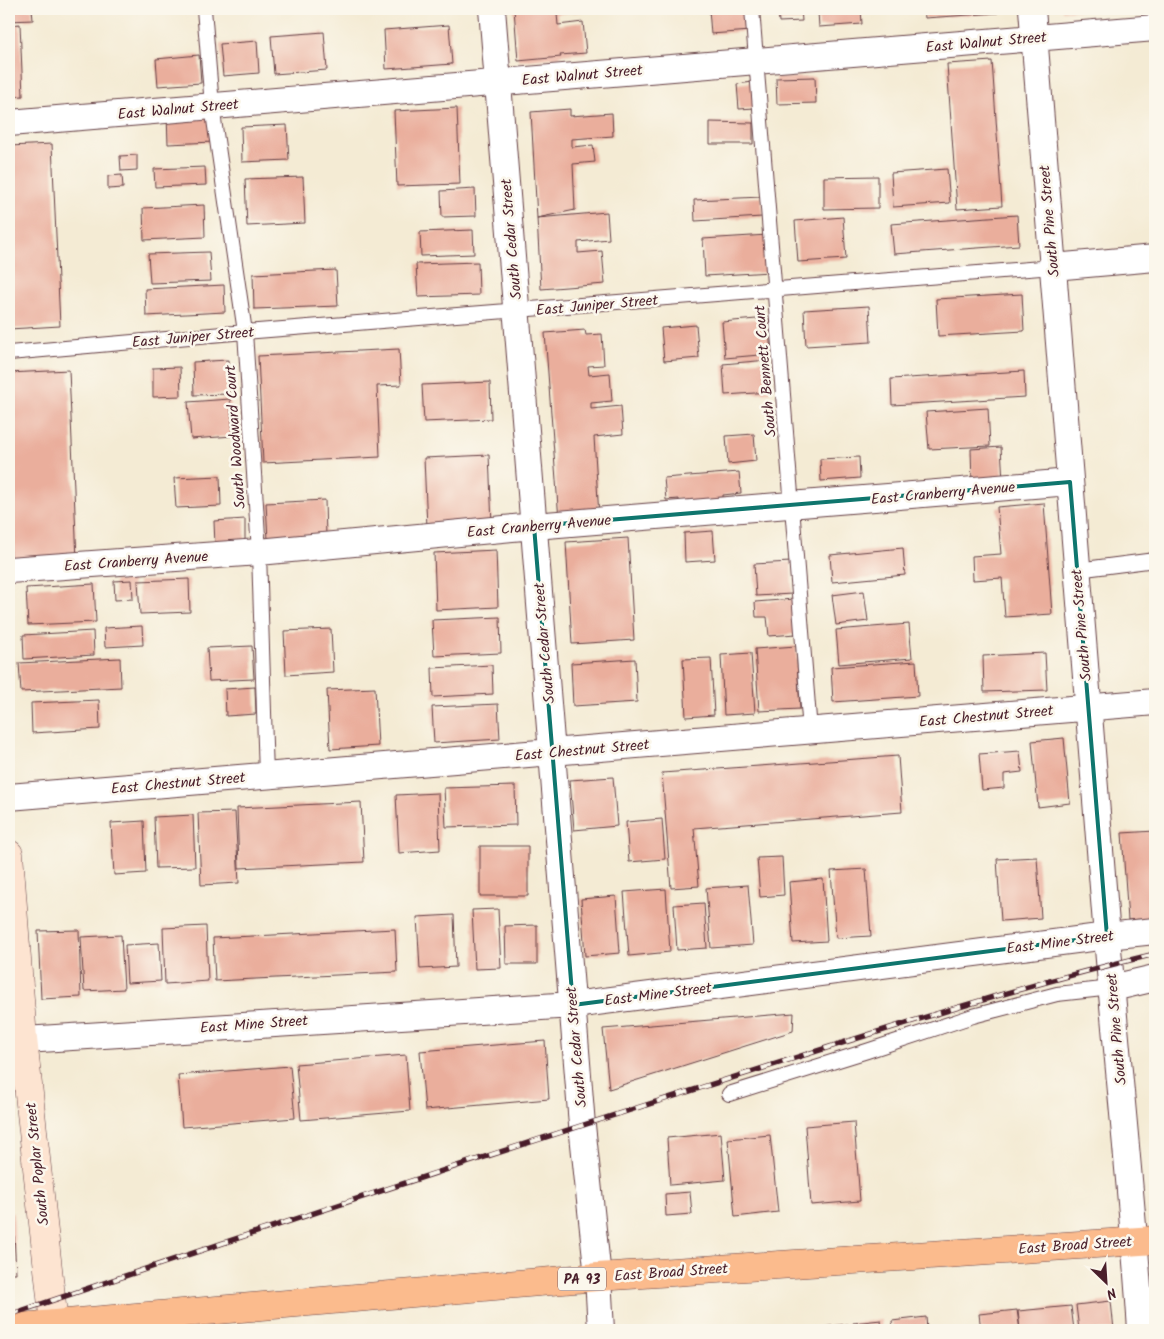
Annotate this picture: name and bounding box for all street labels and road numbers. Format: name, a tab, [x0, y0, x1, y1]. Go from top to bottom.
street label: East Walnut Street	[925, 26, 1048, 60]
street label: East Walnut Street	[521, 59, 644, 93]
street label: East Walnut Street	[117, 93, 240, 127]
street label: South Pine Street	[1033, 164, 1067, 278]
street label: South Cedar Street	[495, 177, 529, 300]
street label: East Juniper Street	[535, 289, 659, 323]
street label: South Bennett Court	[748, 304, 784, 438]
street label: East Juniper Street	[131, 321, 255, 355]
street label: South Woodward Court	[219, 364, 253, 510]
street label: East Cranberry Avenue	[870, 476, 1016, 512]
street label: East Cranberry Avenue	[466, 509, 612, 545]
street label: East Cranberry Avenue	[63, 545, 209, 579]
street label: South Pine Street	[1065, 568, 1099, 682]
street label: South Cedar Street	[528, 581, 562, 704]
street label: East Chestnut Street	[918, 699, 1055, 735]
street label: East Chestnut Street	[514, 733, 651, 769]
street label: East Chestnut Street	[110, 766, 247, 802]
street label: East Mine Street	[1005, 924, 1115, 961]
street label: South Pine Street	[1100, 972, 1134, 1086]
street label: East Mine Street	[603, 976, 713, 1013]
street label: South Cedar Street	[560, 985, 594, 1108]
street label: East Mine Street	[199, 1009, 309, 1041]
street label: South Poplar Street	[20, 1101, 56, 1227]
street label: East Broad Street	[1017, 1230, 1133, 1262]
street label: East Broad Street	[613, 1257, 729, 1289]
road number: PA 93	[558, 1268, 606, 1290]

